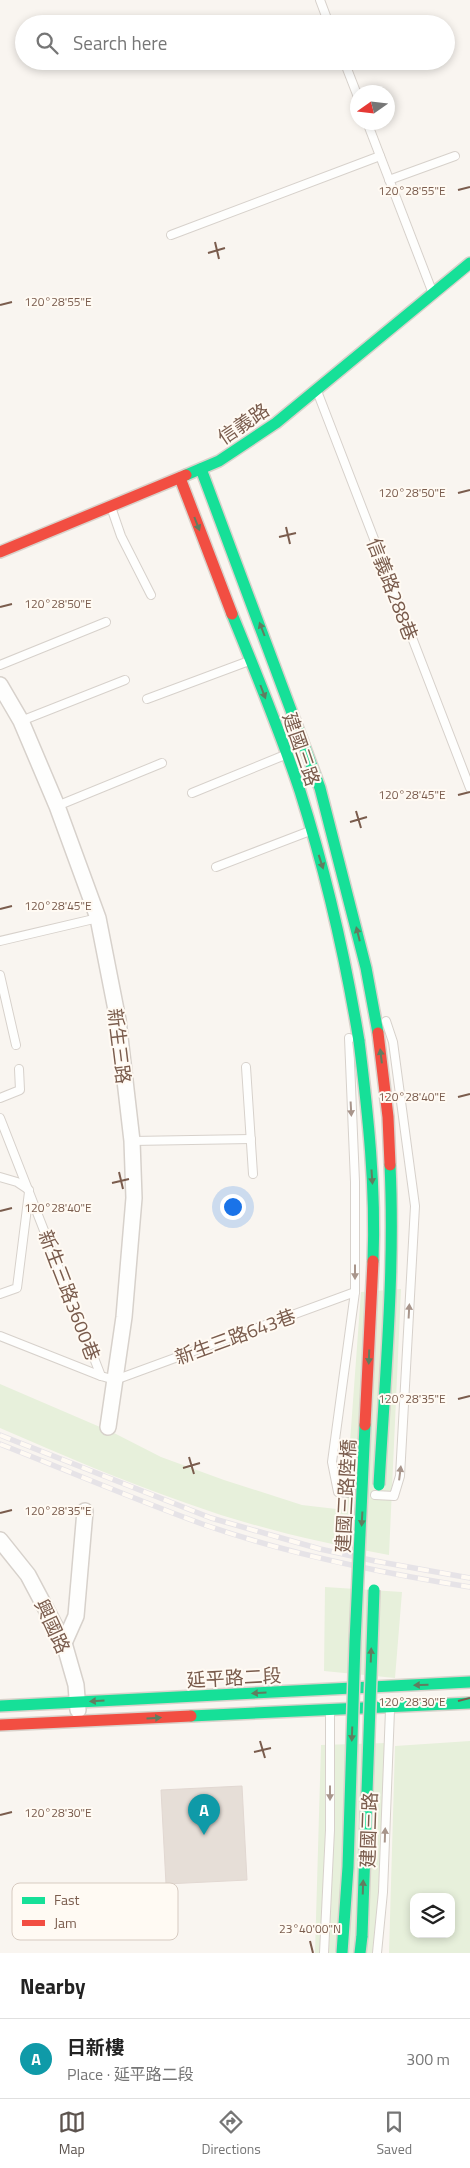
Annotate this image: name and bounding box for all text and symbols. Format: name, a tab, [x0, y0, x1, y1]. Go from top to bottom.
search box	[15, 15, 455, 70]
text: Search here	[73, 28, 167, 57]
icon: search	[33, 29, 61, 57]
north arrow	[350, 85, 395, 130]
text: 120°28'55"E	[378, 181, 446, 200]
text: 120°28'55"E	[24, 292, 92, 311]
street label: 信義路	[211, 395, 275, 451]
text: 120°28'50"E	[378, 483, 446, 502]
one-way arrow	[193, 517, 201, 532]
street label: 信義路288巷	[360, 533, 426, 645]
text: 120°28'50"E	[24, 594, 92, 613]
one-way arrow	[258, 621, 266, 636]
one-way arrow	[259, 684, 267, 699]
street label: 建國三路	[276, 708, 328, 790]
text: 120°28'45"E	[378, 785, 446, 804]
one-way arrow	[318, 854, 325, 869]
text: 120°28'45"E	[24, 896, 92, 915]
one-way arrow	[353, 927, 361, 942]
street label: 新生三路	[101, 1007, 139, 1085]
one-way arrow	[376, 1048, 384, 1064]
text: 120°28'40"E	[378, 1087, 446, 1106]
one-way arrow	[348, 1102, 356, 1118]
one-way arrow	[369, 1169, 377, 1185]
your location	[220, 1194, 246, 1220]
text: 120°28'40"E	[24, 1198, 92, 1217]
street label: 新生三路3600巷	[32, 1226, 108, 1364]
one-way arrow	[351, 1264, 359, 1280]
street label: 新生三路643巷	[170, 1301, 300, 1371]
one-way arrow	[406, 1303, 414, 1319]
one-way arrow	[365, 1349, 373, 1365]
text: 120°28'35"E	[378, 1389, 446, 1408]
street label: 建國三路陸橋	[328, 1438, 362, 1554]
one-way arrow	[396, 1465, 404, 1481]
text: 120°28'35"E	[24, 1501, 92, 1520]
one-way arrow	[357, 1511, 365, 1527]
street label: 興國路	[28, 1594, 78, 1658]
one-way arrow	[367, 1647, 375, 1663]
street label: 延平路二段	[186, 1660, 282, 1694]
one-way arrow	[413, 1681, 429, 1689]
one-way arrow	[251, 1689, 267, 1697]
text: 120°28'30"E	[378, 1692, 446, 1711]
one-way arrow	[88, 1698, 104, 1706]
one-way arrow	[146, 1714, 162, 1722]
one-way arrow	[348, 1726, 356, 1742]
one-way arrow	[326, 1785, 334, 1801]
street label: 建國三路	[352, 1792, 384, 1868]
pin: A	[188, 1794, 220, 1835]
text: 120°28'30"E	[24, 1803, 92, 1822]
one-way arrow	[382, 1826, 390, 1842]
one-way arrow	[360, 1879, 368, 1895]
legend	[12, 1883, 178, 1940]
text: Fast	[54, 1889, 79, 1910]
map controls	[410, 1893, 455, 1938]
button: layers	[410, 1893, 455, 1938]
text: Jam	[54, 1912, 77, 1933]
text: 23°40'00"N	[279, 1919, 341, 1938]
text: Nearby	[20, 1970, 85, 2002]
text: 日新樓	[67, 2032, 124, 2061]
text: A	[31, 2047, 41, 2071]
text: 300 m	[406, 2047, 450, 2071]
text: Place · 延平路二段	[67, 2062, 194, 2086]
tab: Map	[58, 2108, 86, 2159]
tab: Directions	[201, 2108, 261, 2159]
tab: Saved	[377, 2108, 412, 2159]

